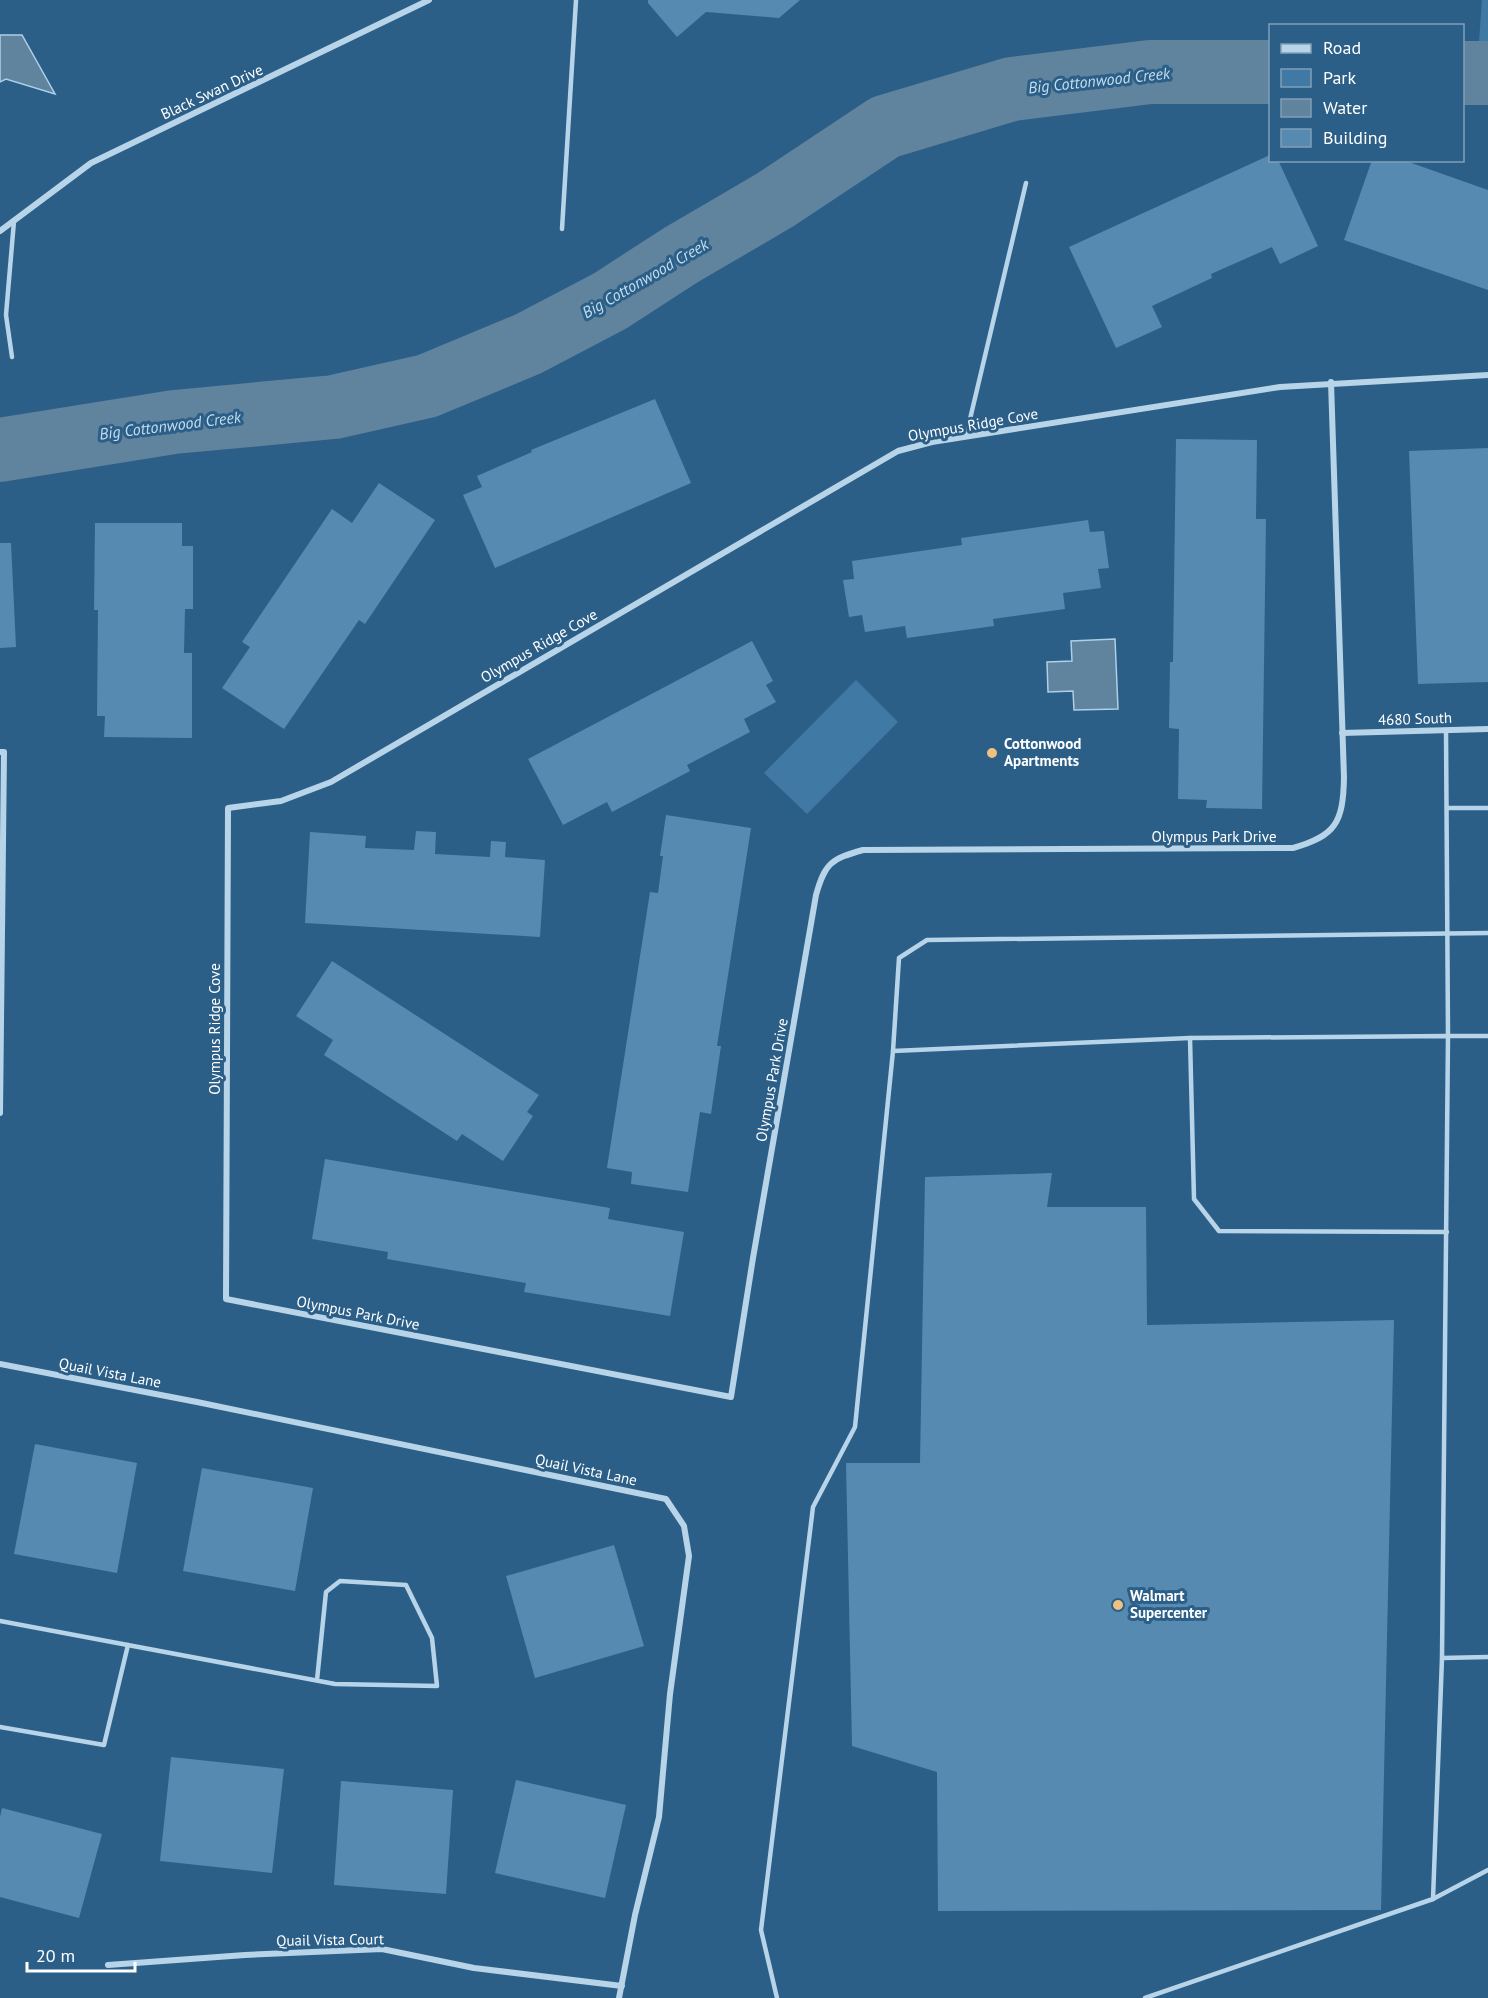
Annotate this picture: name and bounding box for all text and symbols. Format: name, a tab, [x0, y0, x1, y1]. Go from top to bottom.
legend	[1269, 24, 1464, 162]
text: Road	[1323, 36, 1361, 59]
street label: Black Swan Drive	[158, 60, 266, 123]
water label: Big Cottonwood Creek	[1027, 63, 1172, 97]
text: Park	[1323, 66, 1356, 89]
text: Water	[1323, 96, 1367, 119]
text: Building	[1323, 126, 1387, 149]
water label: Big Cottonwood Creek	[578, 233, 712, 322]
street label: Olympus Ridge Cove	[906, 404, 1039, 445]
water label: Big Cottonwood Creek	[98, 406, 243, 444]
street label: Olympus Ridge Cove	[477, 604, 600, 687]
street label: 4680 South	[1378, 708, 1452, 729]
place label: Cottonwood Apartments	[1004, 734, 1081, 770]
marker: Cottonwood Apartments	[985, 746, 999, 760]
street label: Olympus Park Drive	[1151, 827, 1277, 846]
street label: Olympus Ridge Cove	[205, 963, 224, 1095]
street label: Olympus Park Drive	[751, 1017, 792, 1143]
street label: Olympus Park Drive	[295, 1291, 421, 1334]
street label: Quail Vista Lane	[57, 1353, 163, 1392]
street label: Quail Vista Lane	[533, 1449, 639, 1490]
place label: Walmart Supercenter	[1130, 1586, 1208, 1622]
marker: Walmart Supercenter	[1111, 1598, 1125, 1612]
street label: Quail Vista Court	[276, 1929, 384, 1950]
scale bar	[27, 1935, 135, 1973]
text: 20 m	[36, 1944, 75, 1967]

